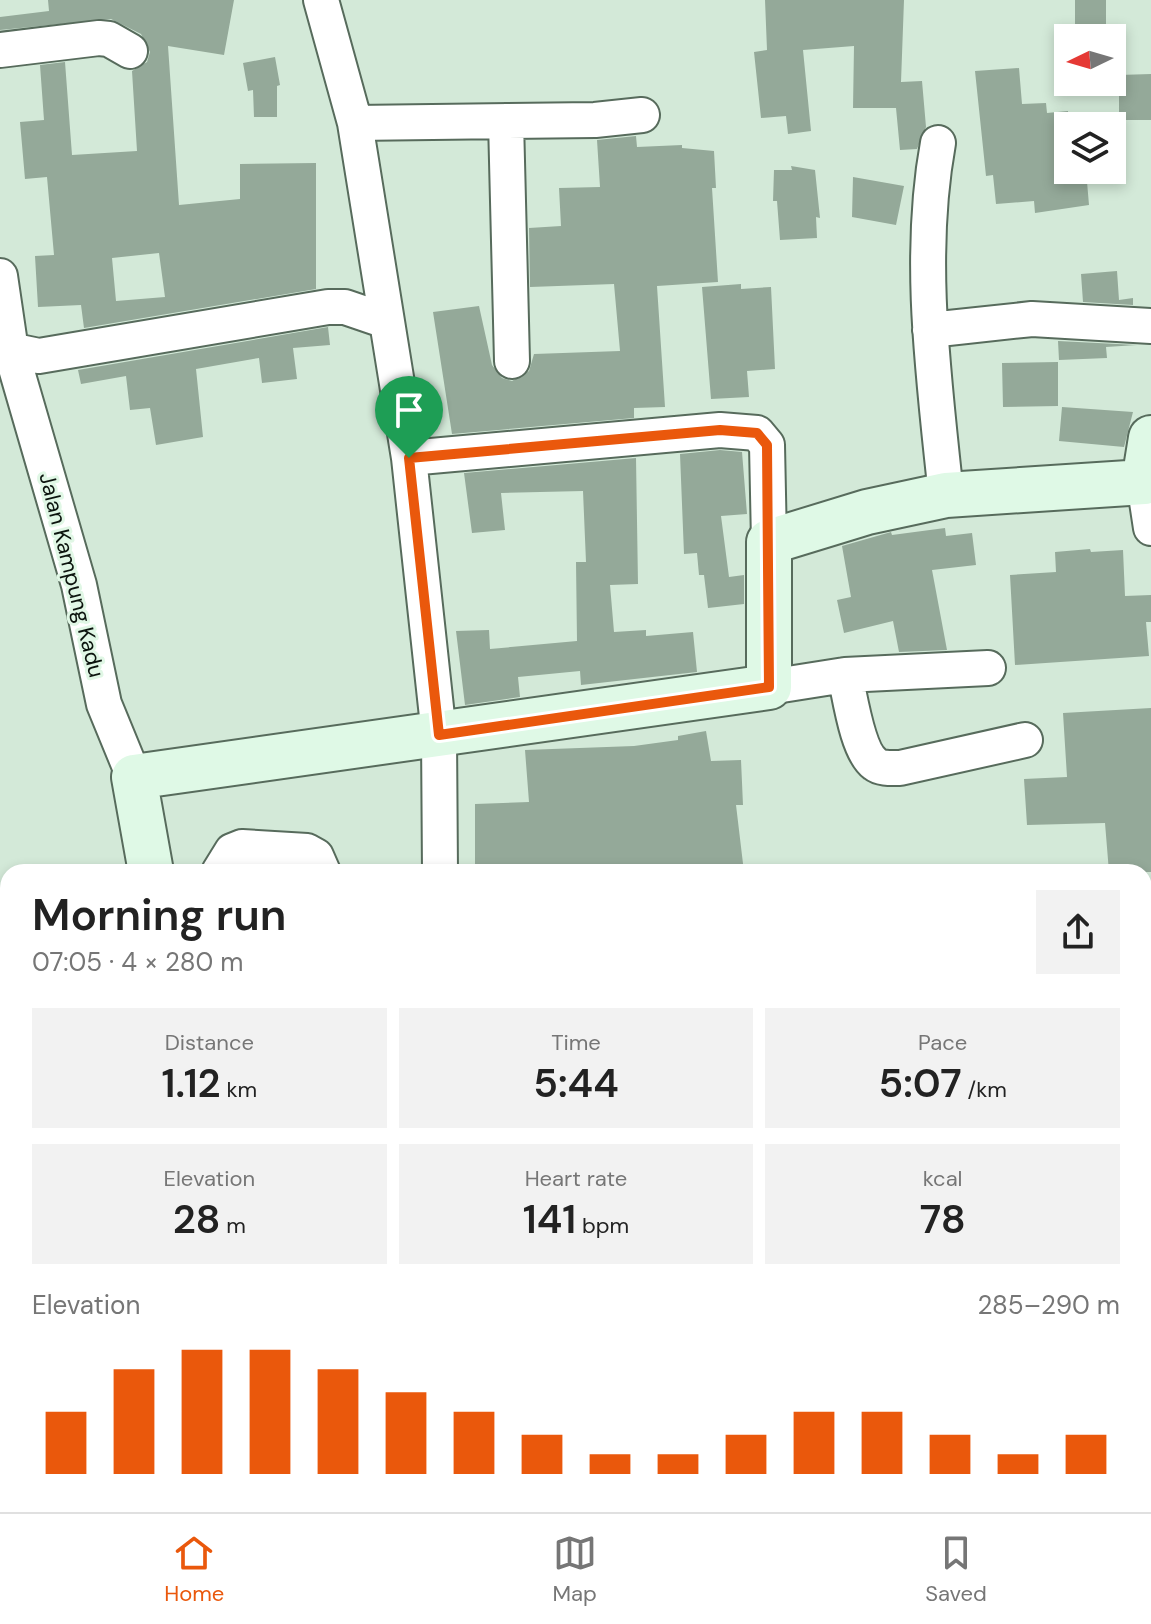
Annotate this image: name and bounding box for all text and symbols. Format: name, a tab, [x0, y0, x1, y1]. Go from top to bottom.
north arrow	[1054, 24, 1126, 96]
map controls	[1054, 24, 1126, 184]
button: layers	[1054, 112, 1126, 184]
pin	[375, 376, 443, 458]
icon: arrive	[387, 388, 431, 432]
street label: Jalan Kampung Kadu	[33, 470, 111, 680]
text: Morning run	[32, 886, 286, 944]
button: share	[1036, 890, 1120, 974]
text: 07:05 · 4 × 280 m	[32, 945, 243, 979]
text: Distance	[165, 1028, 254, 1057]
text: Time	[551, 1028, 601, 1057]
text: Pace	[918, 1028, 967, 1057]
text: 1.12	[161, 1057, 221, 1109]
text: 5:44	[533, 1057, 619, 1109]
text: 5:07	[878, 1057, 962, 1109]
text: km	[221, 1075, 257, 1104]
text: /km	[962, 1075, 1007, 1104]
text: Elevation	[163, 1164, 255, 1193]
text: Heart rate	[525, 1164, 627, 1193]
text: kcal	[923, 1164, 963, 1193]
text: 28	[173, 1193, 220, 1245]
text: 141	[523, 1193, 576, 1245]
text: 78	[920, 1193, 966, 1245]
text: m	[220, 1211, 246, 1240]
text: bpm	[576, 1211, 629, 1240]
text: Elevation	[32, 1288, 140, 1322]
text: 285–290 m	[977, 1288, 1120, 1322]
tab: Home	[164, 1531, 224, 1608]
tab: Map	[553, 1531, 597, 1608]
tab: Saved	[925, 1531, 987, 1608]

